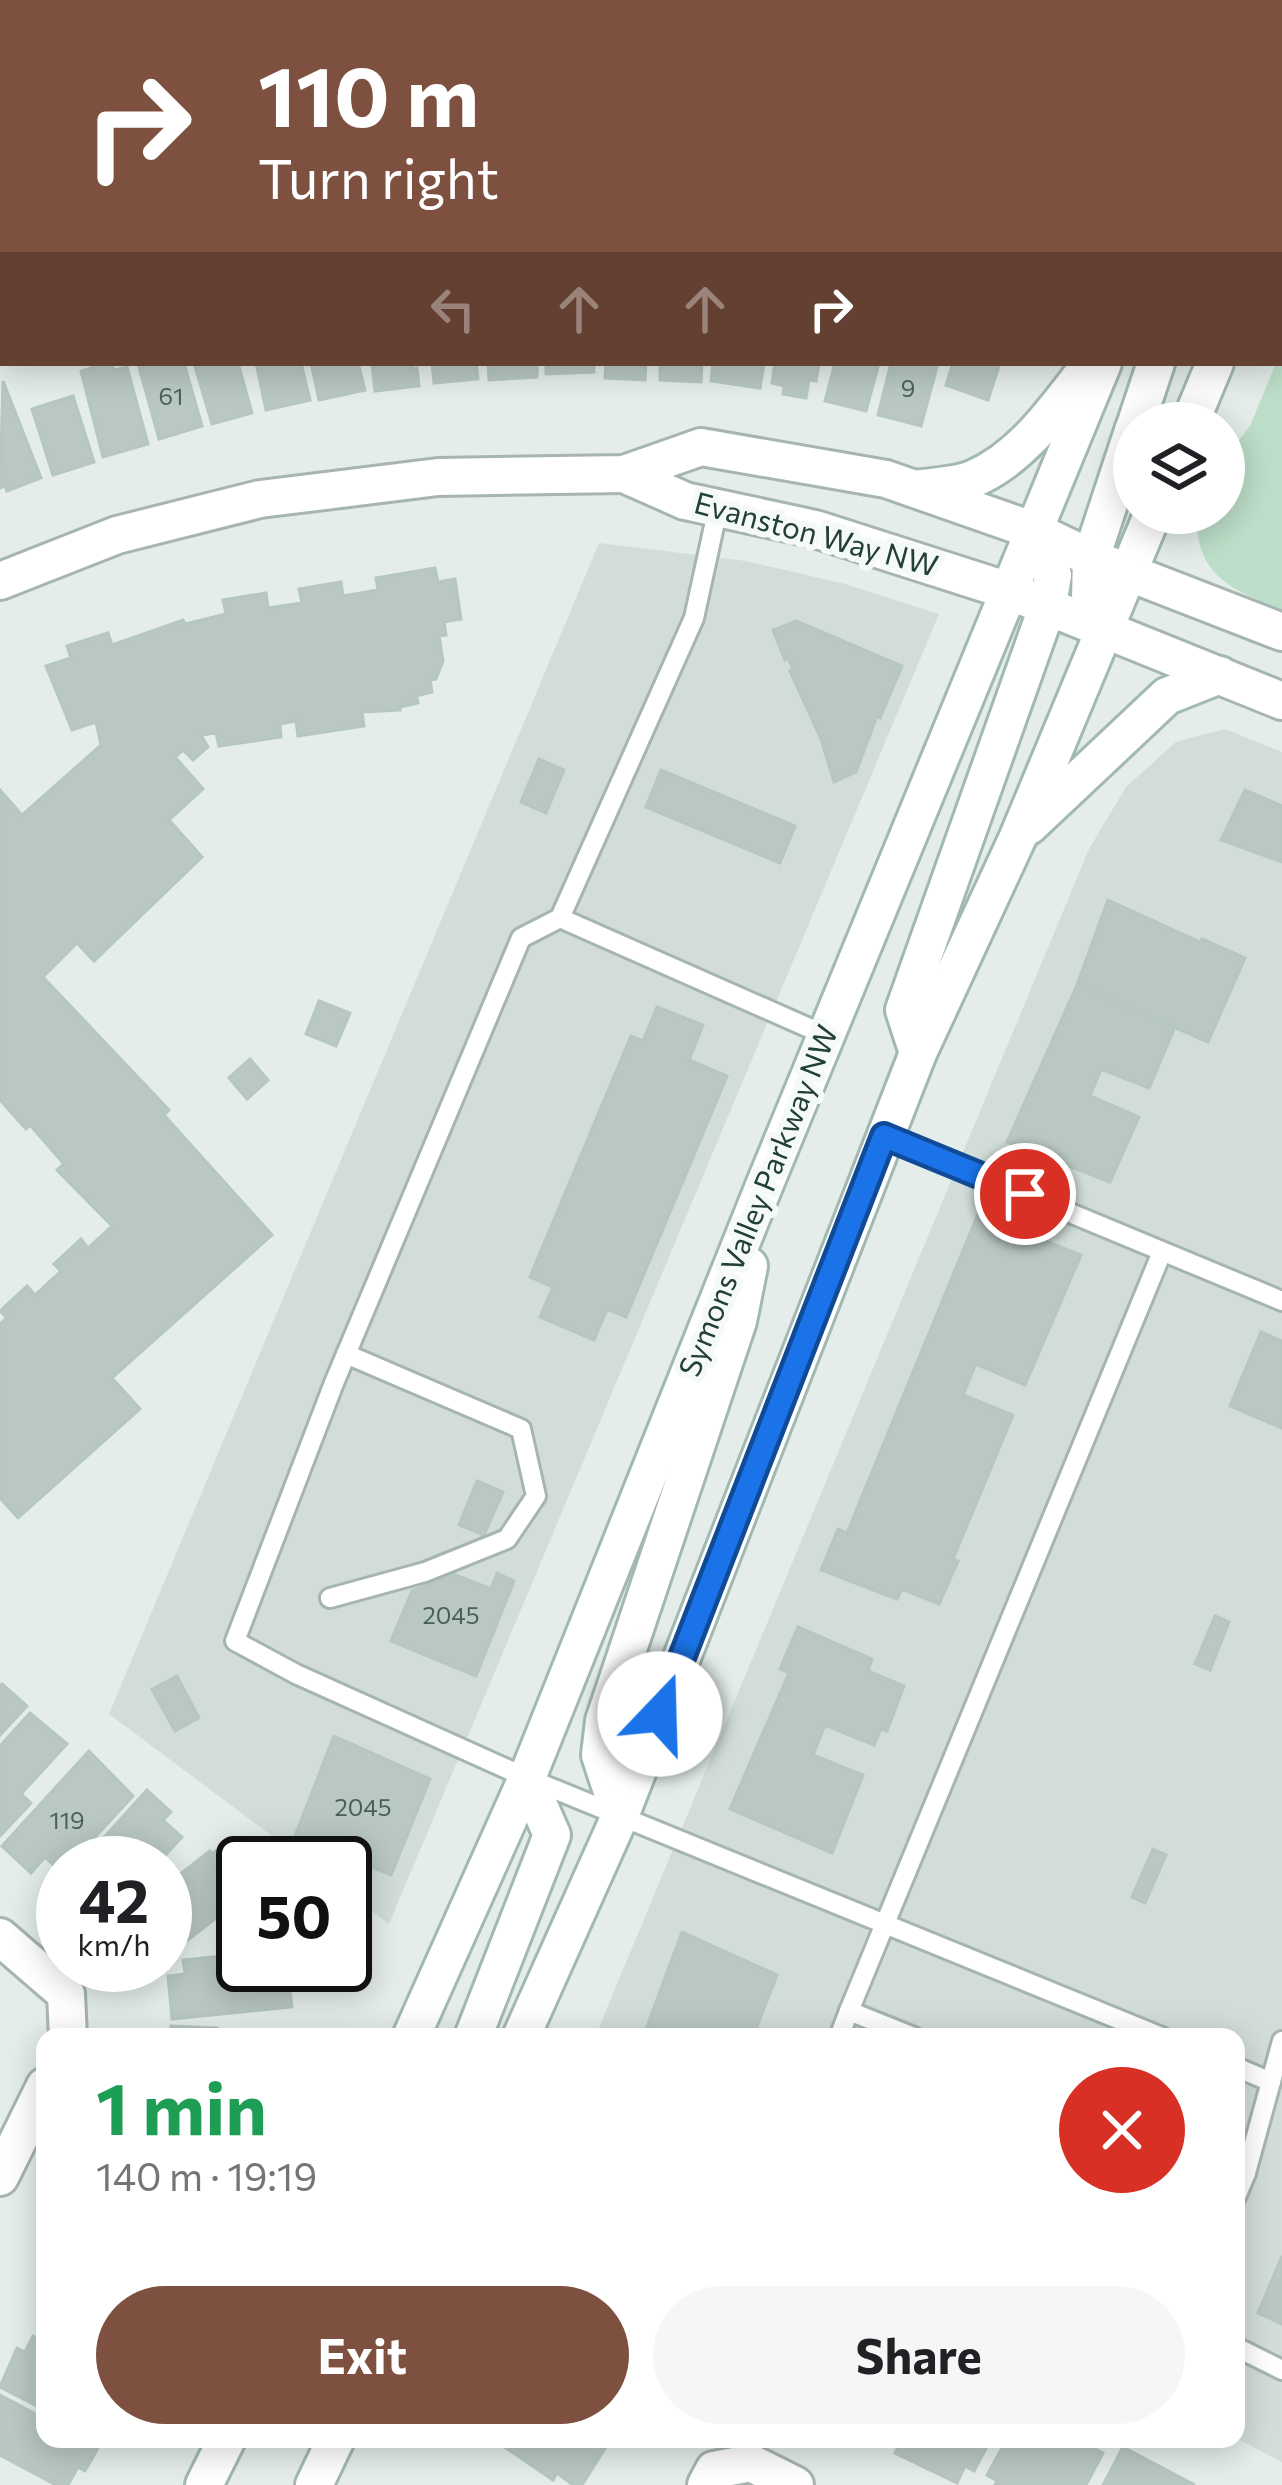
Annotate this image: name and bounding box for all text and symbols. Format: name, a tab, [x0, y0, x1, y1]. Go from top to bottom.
text: 110 m	[258, 42, 479, 144]
icon: right	[60, 48, 216, 204]
text: Turn right	[258, 144, 499, 210]
icon: left	[420, 276, 486, 342]
icon: ahead	[546, 276, 612, 342]
icon: ahead	[672, 276, 738, 342]
icon: right	[798, 276, 864, 342]
house number: 9	[901, 373, 915, 402]
house number: 61	[159, 381, 183, 410]
map controls	[1113, 402, 1245, 534]
button: layers	[1113, 402, 1245, 534]
street label: Evanston Way NW	[691, 482, 943, 583]
street label: Symons Valley Parkway NW	[669, 1019, 844, 1381]
pin	[974, 1143, 1076, 1245]
icon: arrive	[992, 1161, 1058, 1227]
house number: 2045	[422, 1600, 480, 1629]
position arrow	[597, 1651, 723, 1777]
house number: 2045	[334, 1792, 392, 1821]
house number: 119	[49, 1805, 85, 1834]
speed limit sign: 50	[216, 1836, 372, 1992]
text: 42	[79, 1862, 149, 1935]
text: km/h	[78, 1925, 150, 1962]
text: 1 min	[96, 2062, 267, 2150]
button: close	[1059, 2067, 1185, 2193]
text: 140 m · 19:19	[96, 2151, 317, 2199]
button: Exit	[96, 2286, 629, 2424]
button: Share	[653, 2286, 1185, 2424]

